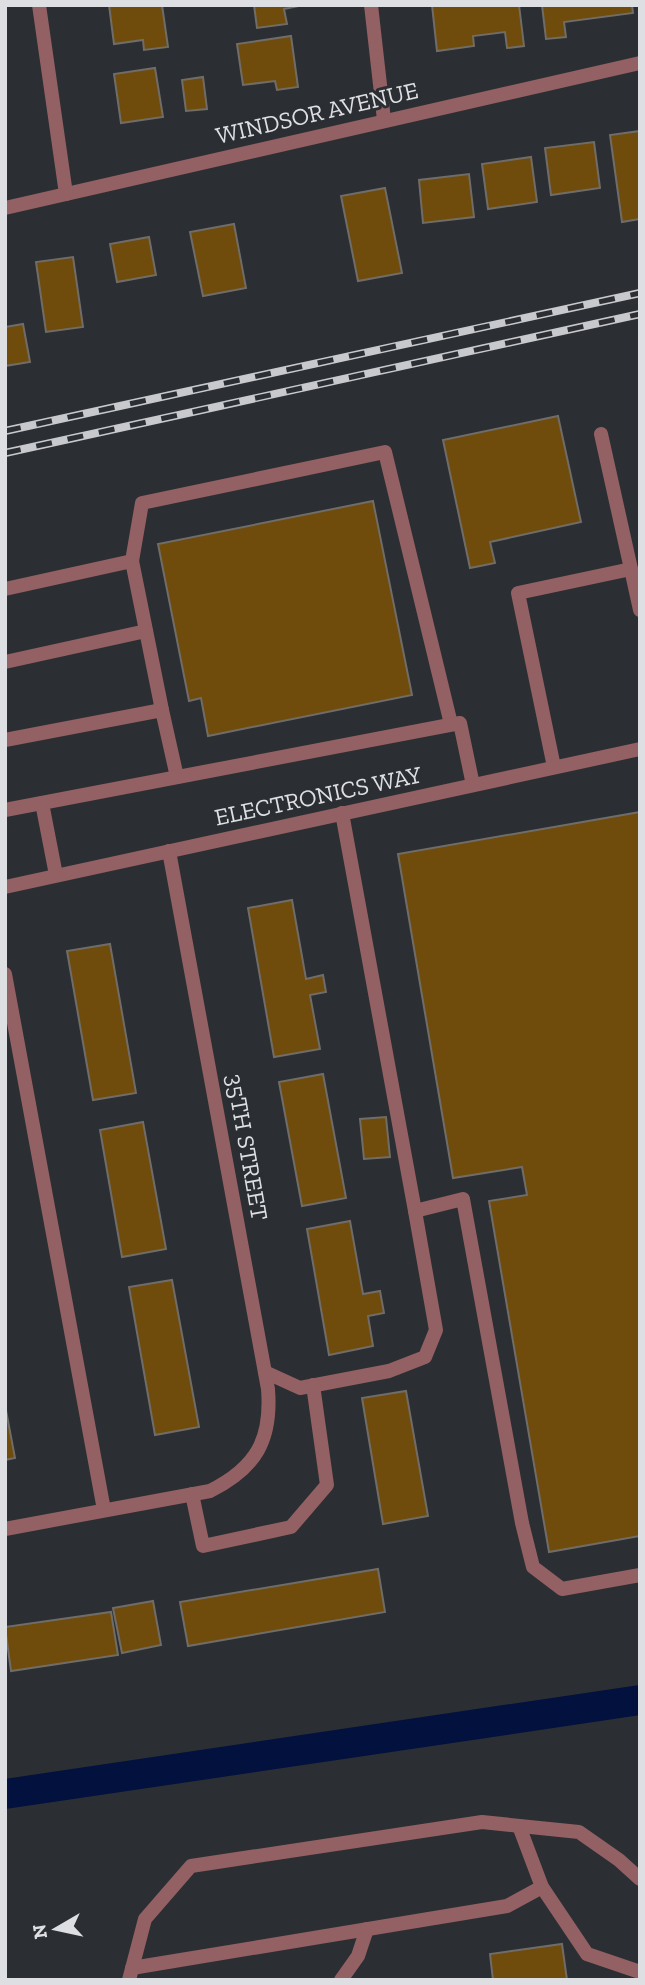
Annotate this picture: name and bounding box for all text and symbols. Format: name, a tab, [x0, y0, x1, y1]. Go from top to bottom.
street label: WINDSOR AVENUE	[213, 75, 421, 150]
street label: ELECTRONICS WAY	[212, 759, 424, 832]
street label: 35TH STREET	[220, 1071, 275, 1222]
north arrow	[21, 1894, 91, 1964]
text: N	[27, 1923, 52, 1941]

